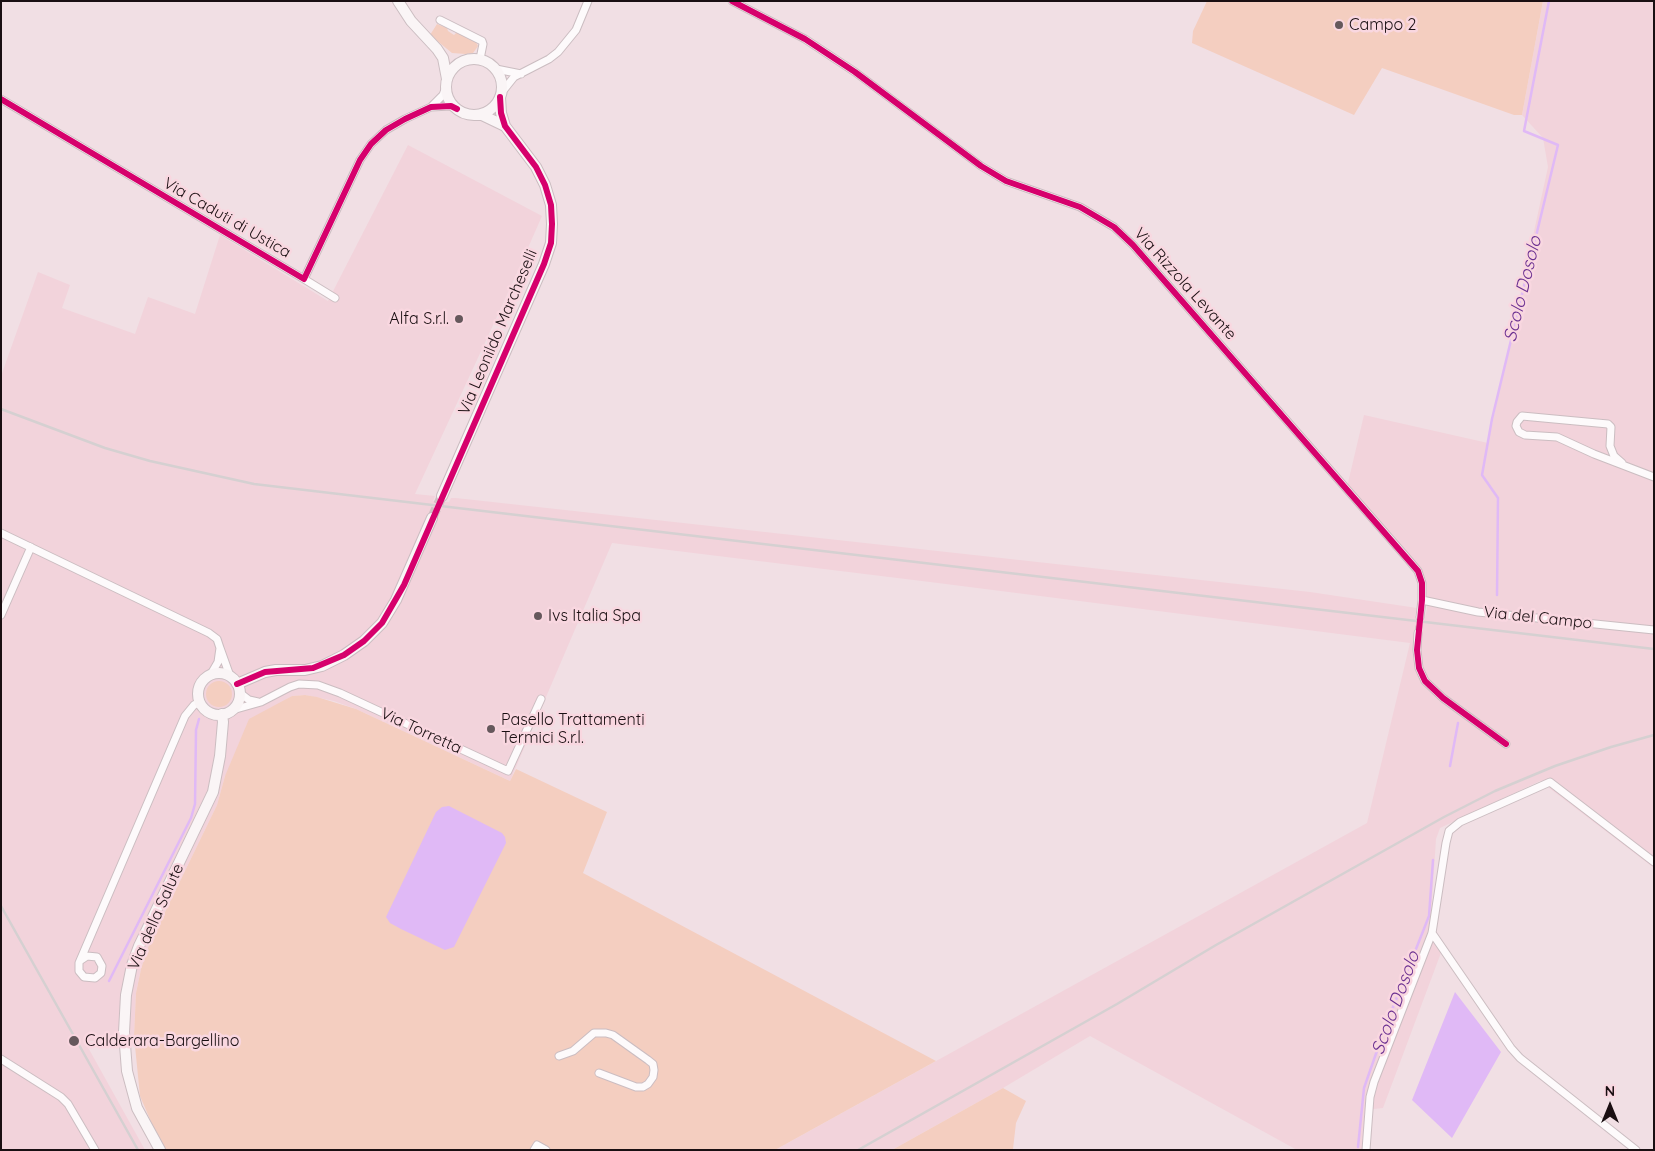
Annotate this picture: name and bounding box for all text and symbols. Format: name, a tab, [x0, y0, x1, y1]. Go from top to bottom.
place label: Campo 2	[1349, 15, 1416, 35]
marker: Campo 2	[1333, 19, 1345, 31]
street label: Via Caduti di Ustica	[160, 174, 294, 262]
street label: Via Rizzola Levante	[1130, 224, 1240, 344]
water label: Scolo Dosolo	[1499, 234, 1547, 344]
street label: Via Leonildo Marcheselli	[454, 246, 542, 418]
place label: Alfa S.r.l.	[389, 309, 449, 329]
marker: Alfa S.r.l.	[453, 313, 465, 325]
street label: Via del Campo	[1483, 603, 1593, 633]
place label: Ivs Italia Spa	[548, 606, 641, 626]
marker: Ivs Italia Spa	[532, 610, 544, 622]
street label: Via Torretta	[377, 704, 465, 758]
place label: Pasello Trattamenti Termici S.r.l.	[501, 710, 645, 748]
marker: Pasello Trattamenti Termici S.r.l.	[485, 723, 497, 735]
street label: Via della Salute	[124, 861, 188, 973]
water label: Scolo Dosolo	[1367, 948, 1425, 1058]
place label: Calderara-Bargellino	[85, 1031, 239, 1051]
marker: Calderara-Bargellino	[67, 1034, 81, 1048]
north arrow	[1585, 1081, 1635, 1131]
text: N	[1605, 1082, 1615, 1100]

